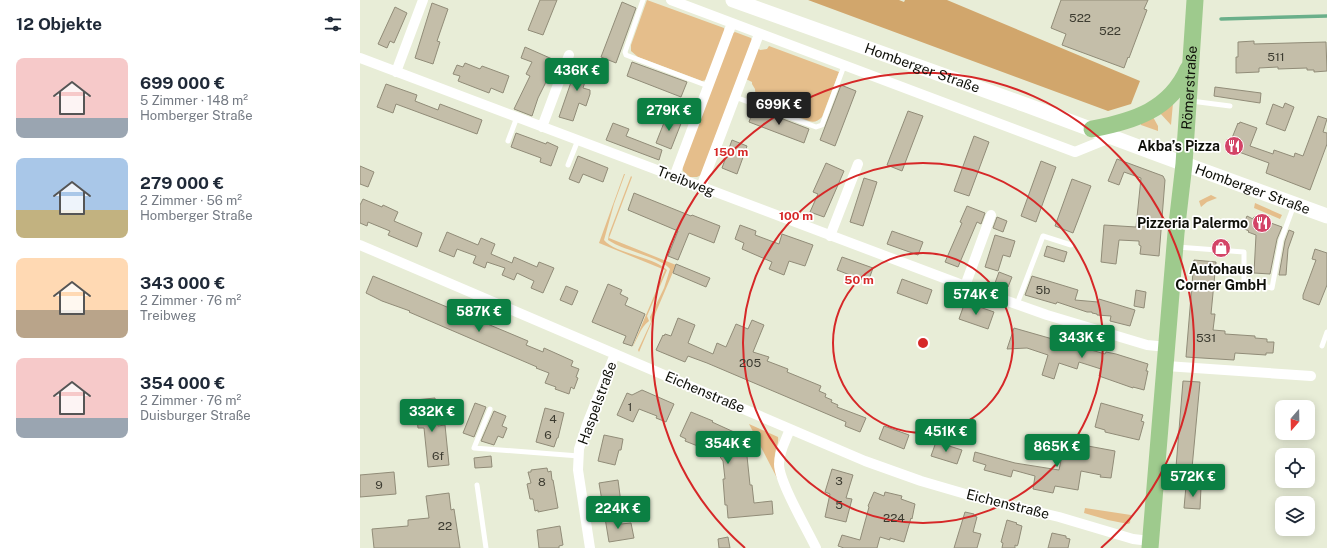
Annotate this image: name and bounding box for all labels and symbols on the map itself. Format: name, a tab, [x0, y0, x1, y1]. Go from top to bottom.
house number: 522	[1069, 11, 1091, 25]
house number: 522	[1099, 24, 1121, 38]
street label: Homberger Straße	[862, 40, 982, 96]
street label: Römerstraße	[1178, 45, 1200, 130]
house number: 511	[1267, 50, 1285, 64]
pin: 436K €	[544, 58, 610, 92]
pin: 699K €	[746, 92, 812, 126]
pin: 279K €	[636, 98, 702, 132]
restaurant icon: Akba’s Pizza	[1223, 135, 1245, 157]
place label: Akba’s Pizza	[1137, 138, 1220, 154]
text: 150 m	[714, 145, 748, 159]
street label: Homberger Straße	[1193, 161, 1313, 217]
street label: Treibweg	[655, 163, 717, 199]
text: 100 m	[779, 209, 813, 223]
restaurant icon: Pizzeria Palermo	[1251, 212, 1273, 234]
place label: Pizzeria Palermo	[1137, 215, 1248, 231]
shop icon: Autohaus Corner GmbH	[1210, 237, 1232, 259]
place label: Autohaus Corner GmbH	[1175, 261, 1267, 293]
text: 50 m	[844, 273, 874, 287]
pin: 574K €	[943, 282, 1009, 316]
house number: 5b	[1036, 283, 1050, 297]
pin: 587K €	[446, 299, 512, 333]
pin: 343K €	[1049, 325, 1115, 359]
house number: 531	[1196, 331, 1216, 345]
centre of rings	[916, 336, 930, 350]
house number: 205	[739, 356, 761, 370]
street label: Haspelstraße	[575, 359, 619, 447]
street label: Eichenstraße	[663, 368, 747, 416]
pin: 332K €	[399, 399, 465, 433]
house number: 1	[628, 400, 632, 414]
north arrow	[1275, 400, 1315, 440]
house number: 4	[549, 412, 557, 426]
pin: 451K €	[913, 419, 979, 453]
house number: 6	[544, 428, 552, 442]
pin: 354K €	[695, 431, 761, 465]
pin: 865K €	[1024, 434, 1090, 468]
house number: 6f	[432, 449, 444, 463]
pin: 572K €	[1160, 464, 1226, 498]
house number: 3	[835, 474, 843, 488]
house number: 8	[538, 475, 546, 489]
house number: 9	[375, 478, 383, 492]
street label: Eichenstraße	[965, 486, 1051, 522]
pin: 224K €	[585, 496, 651, 530]
house number: 5	[835, 498, 843, 512]
house number: 224	[883, 511, 905, 525]
house number: 22	[438, 519, 452, 533]

